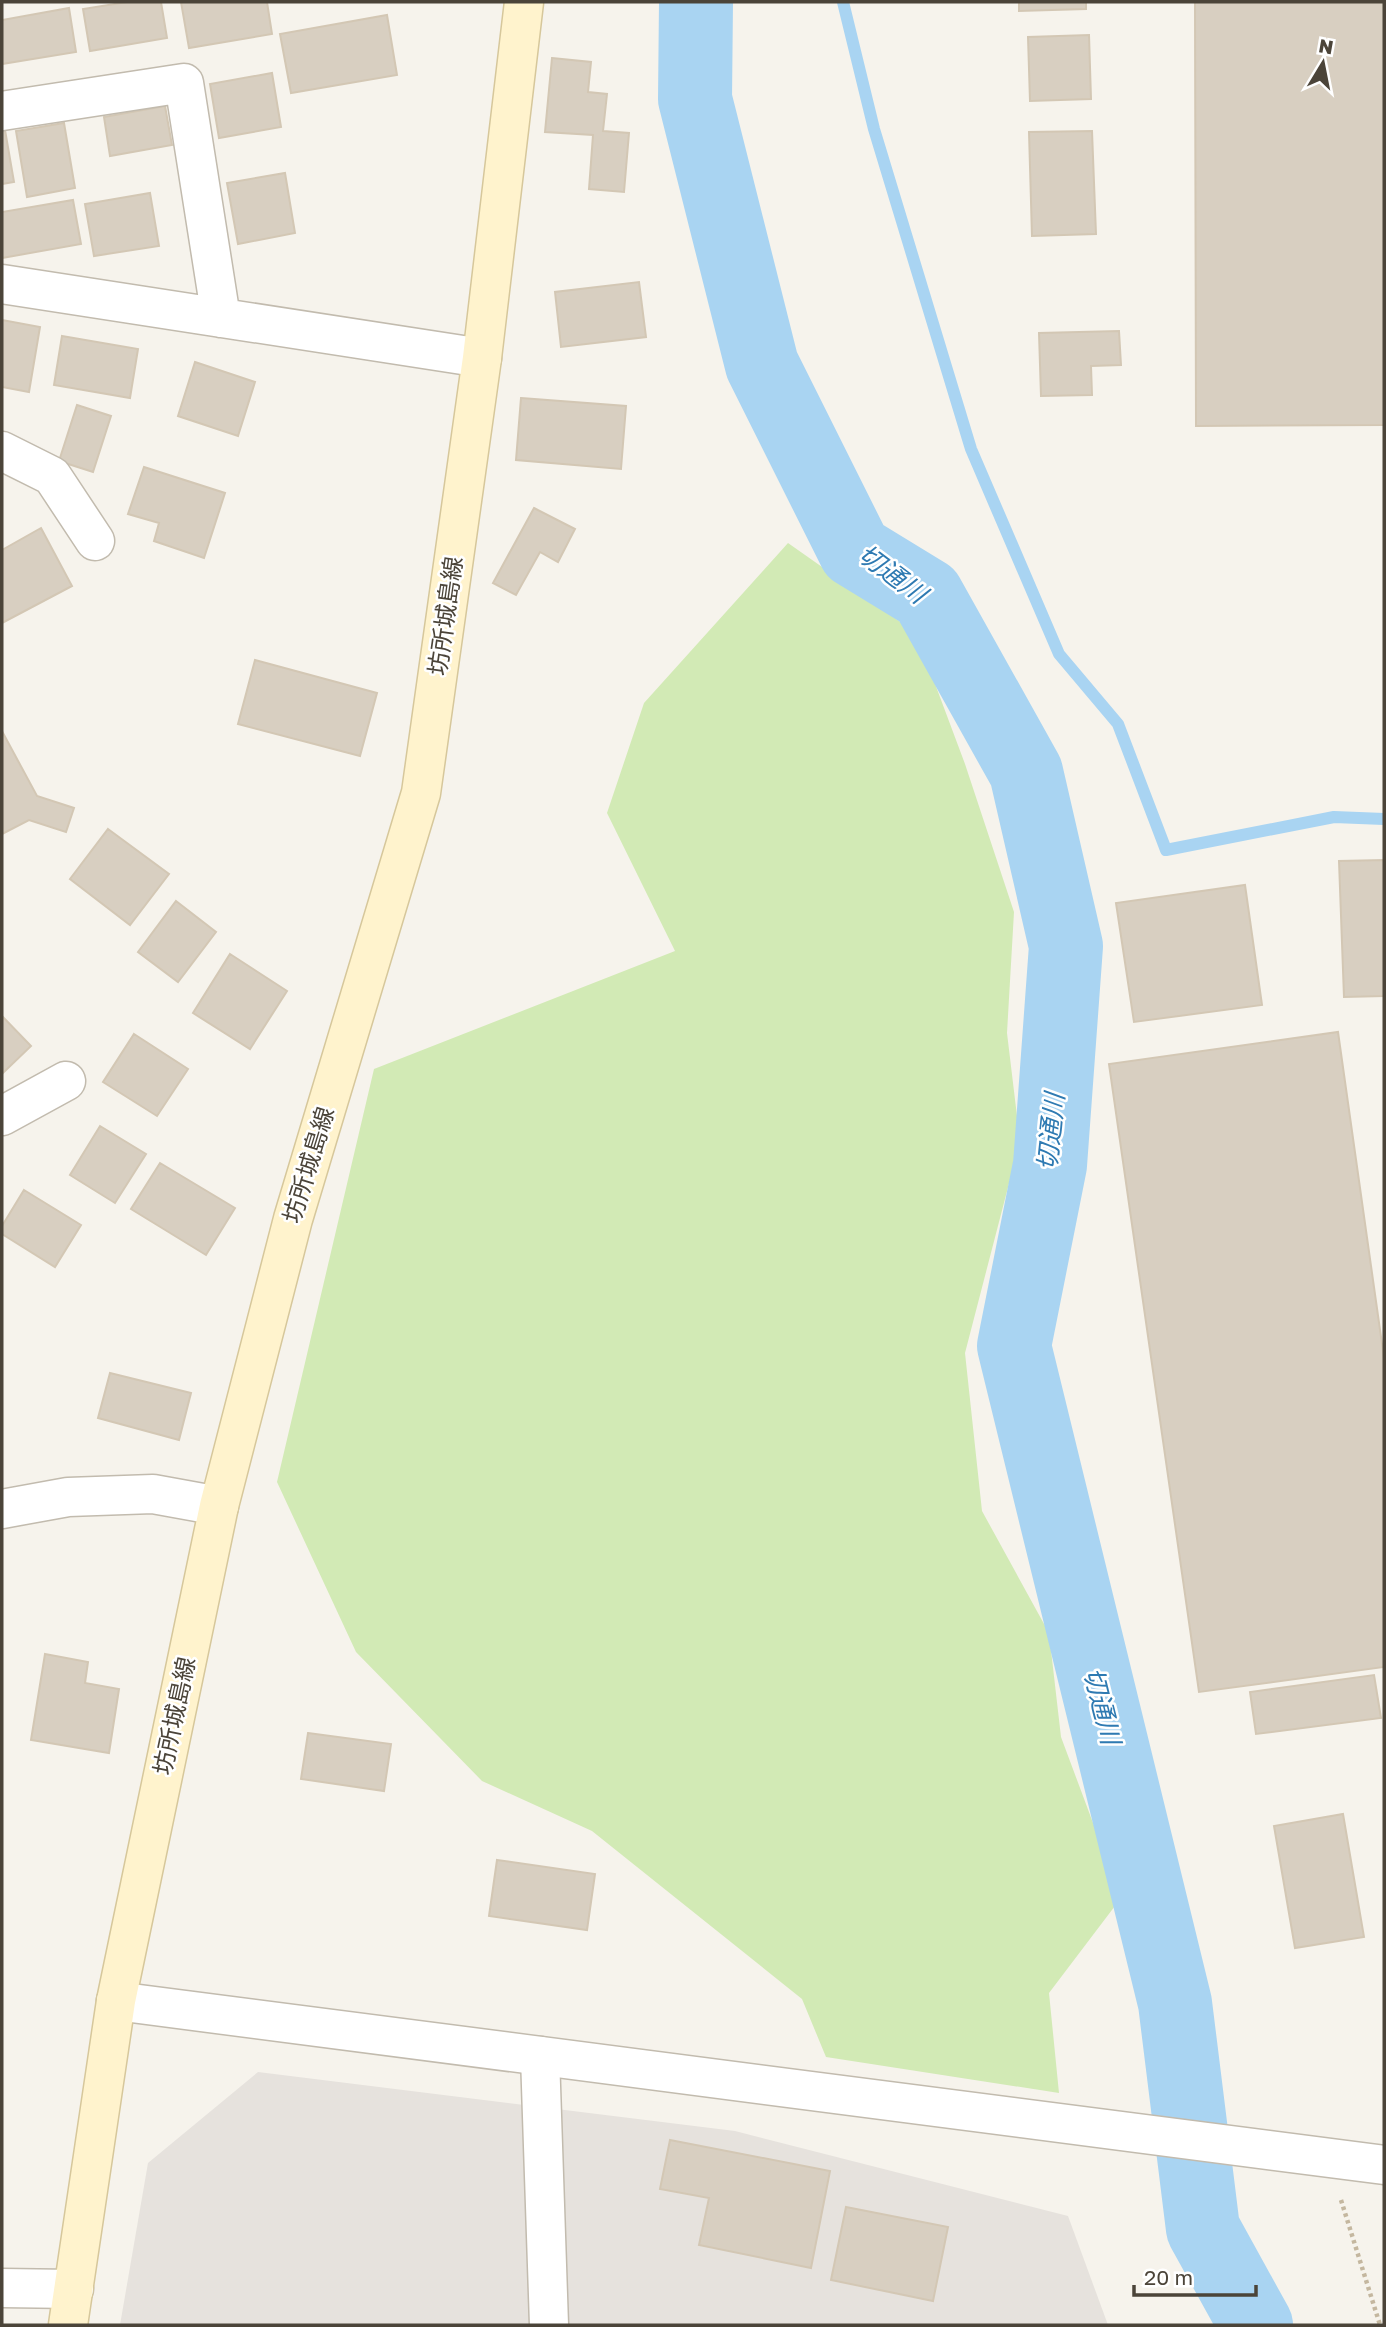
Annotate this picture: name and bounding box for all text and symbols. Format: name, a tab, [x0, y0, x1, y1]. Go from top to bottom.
north arrow	[1288, 28, 1358, 98]
text: N	[1317, 33, 1335, 58]
water label: 切通川	[852, 538, 935, 611]
street label: 坊所城島線	[422, 554, 467, 677]
water label: 切通川	[1031, 1089, 1070, 1172]
street label: 坊所城島線	[276, 1103, 339, 1226]
street label: 坊所城島線	[147, 1654, 200, 1777]
water label: 切通川	[1078, 1664, 1128, 1750]
scale bar	[1134, 2254, 1256, 2298]
text: 20 m	[1144, 2264, 1193, 2290]

